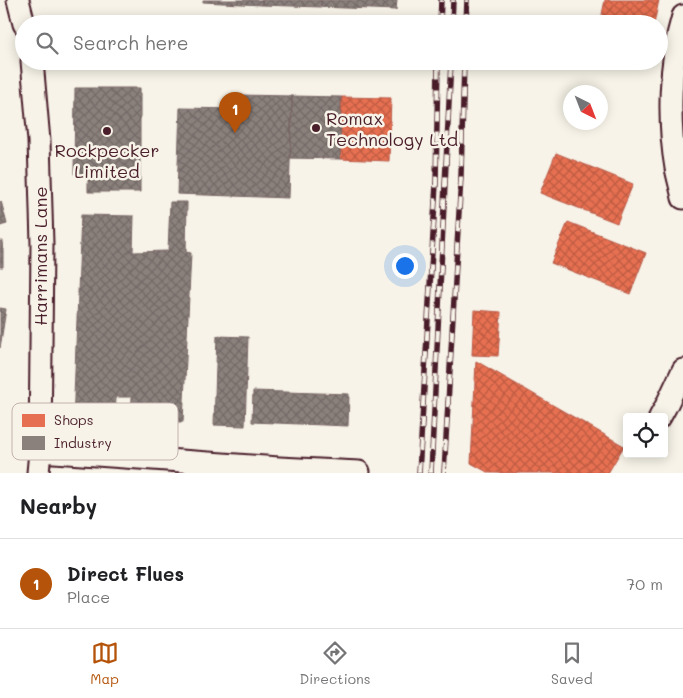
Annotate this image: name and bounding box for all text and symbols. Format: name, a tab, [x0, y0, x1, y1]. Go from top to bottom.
search box	[15, 15, 668, 70]
icon: search	[33, 29, 61, 57]
text: Search here	[73, 30, 189, 55]
north arrow	[563, 85, 608, 130]
pin: 1	[219, 92, 251, 133]
place label: Romax Technology Ltd	[326, 106, 458, 151]
marker: Romax Technology Ltd	[310, 122, 322, 134]
marker: Rockpecker Limited	[101, 125, 113, 137]
place label: Rockpecker Limited	[55, 138, 159, 183]
street label: Harrimans Lane	[28, 186, 52, 326]
your location	[392, 253, 418, 279]
legend	[12, 403, 178, 460]
text: Shops	[54, 410, 94, 429]
map controls	[623, 413, 668, 458]
button: locate	[623, 413, 668, 458]
text: Industry	[54, 433, 112, 452]
text: Nearby	[20, 492, 97, 519]
text: Direct Flues	[67, 561, 184, 586]
text: 1	[32, 573, 40, 594]
text: 70 m	[626, 573, 663, 594]
text: Place	[67, 586, 110, 607]
tab: Map	[90, 639, 119, 688]
tab: Directions	[299, 639, 371, 688]
tab: Saved	[551, 639, 593, 688]

